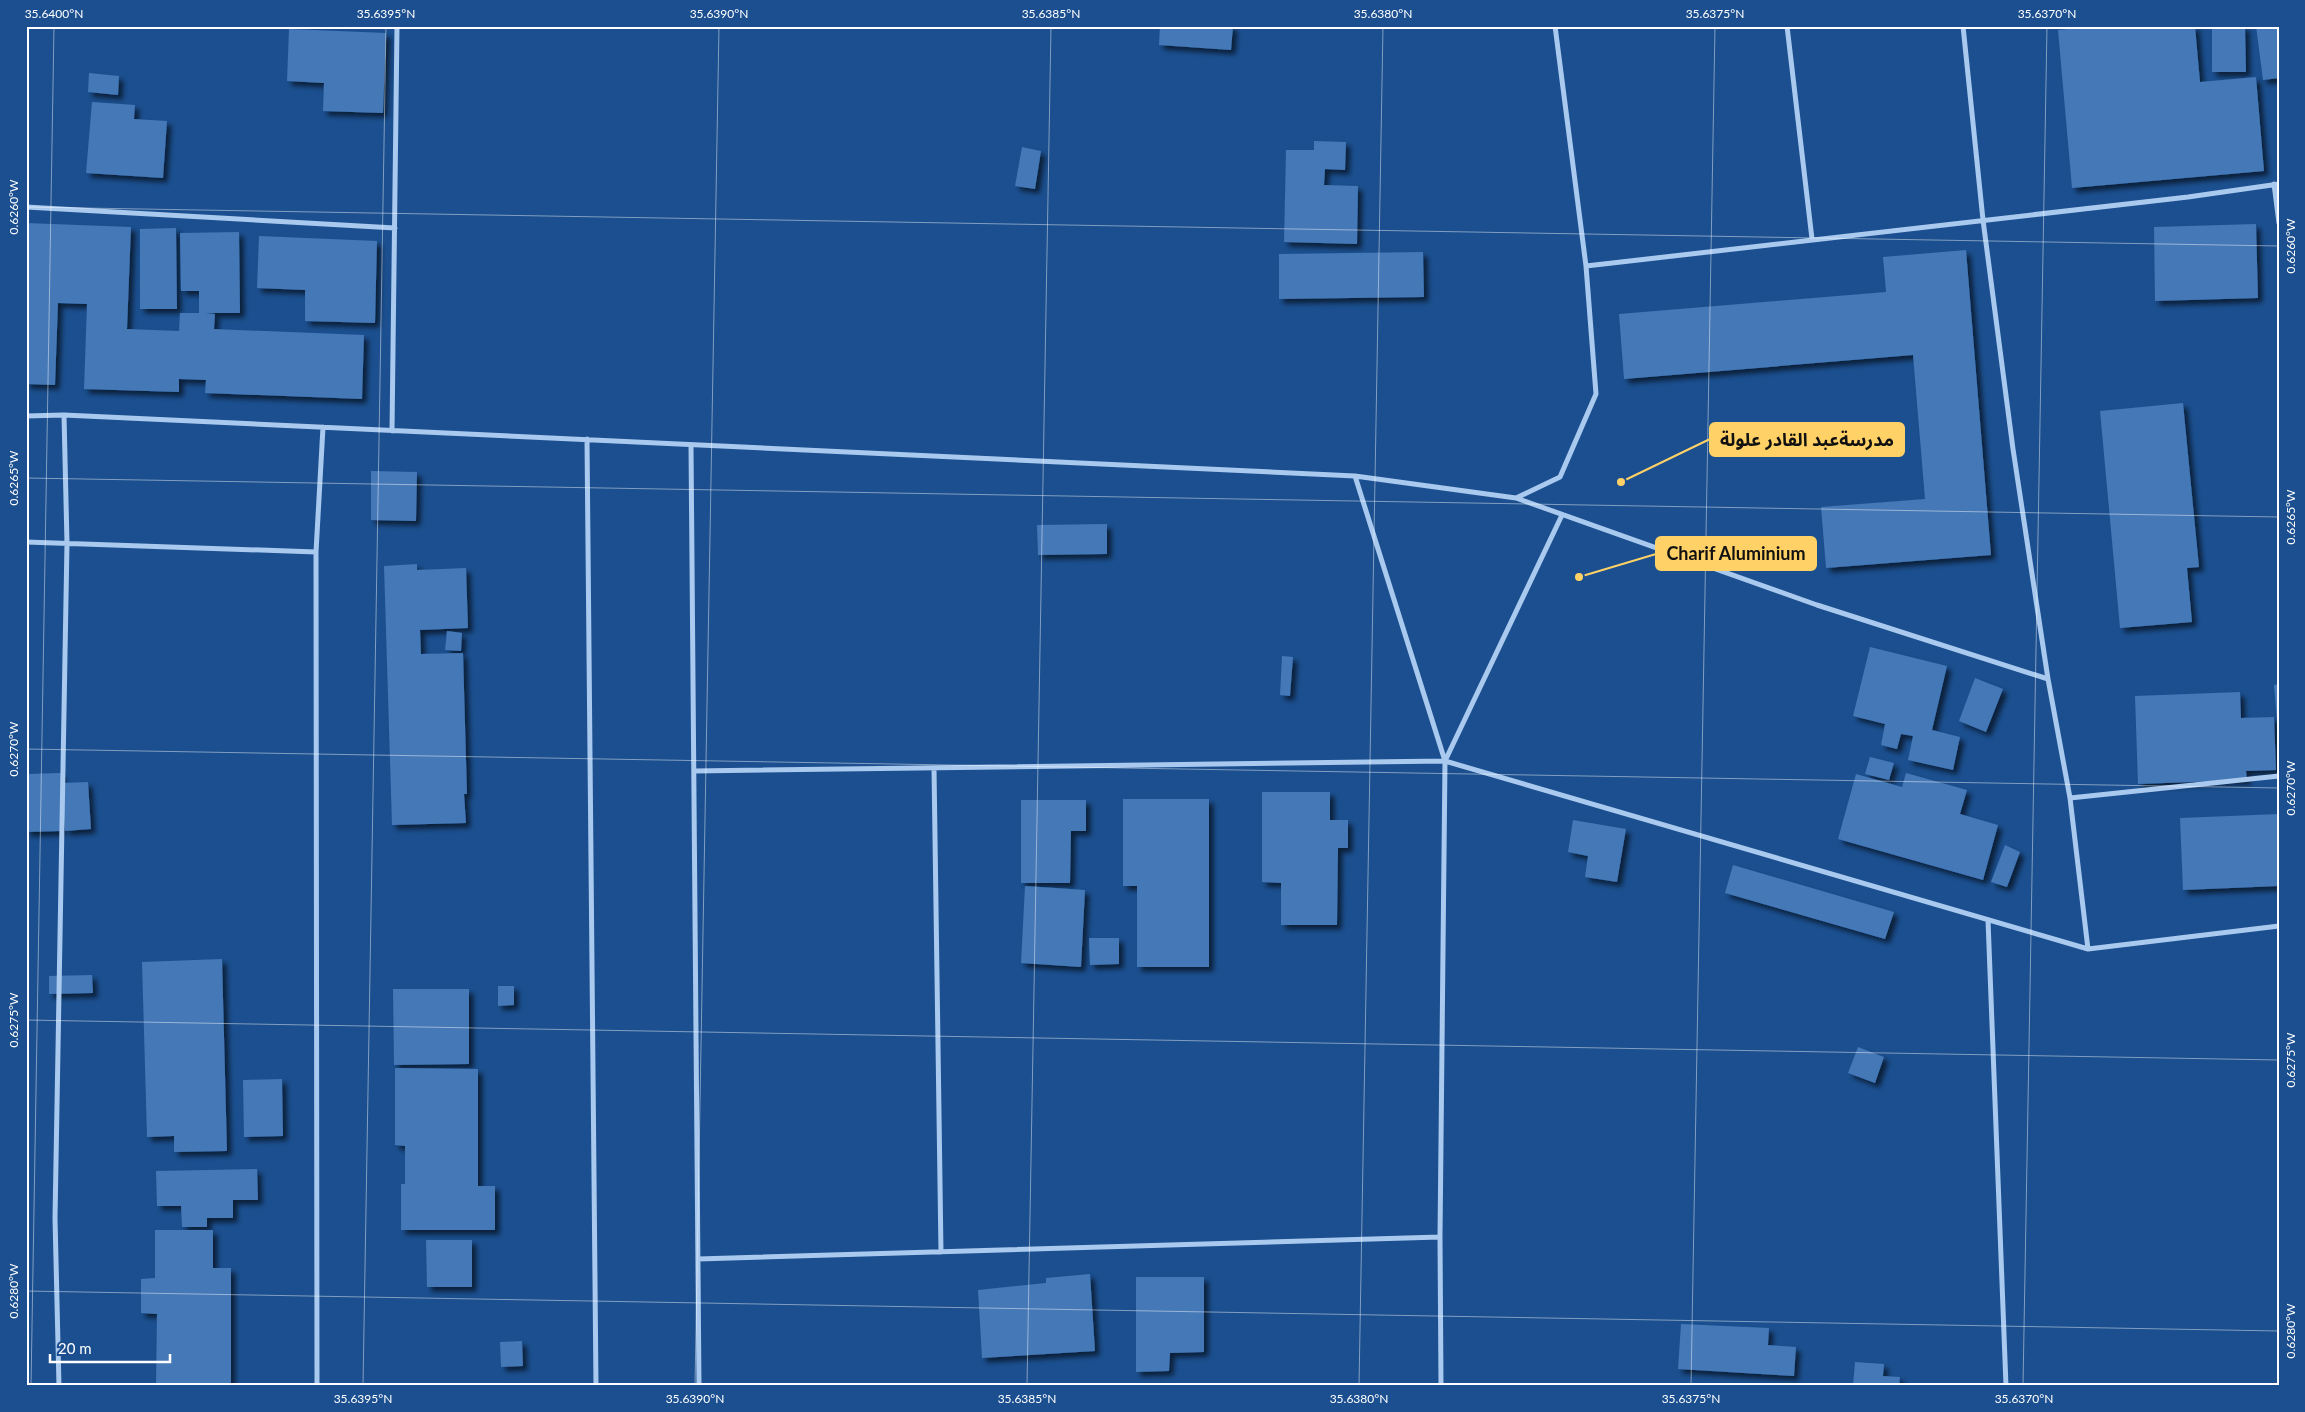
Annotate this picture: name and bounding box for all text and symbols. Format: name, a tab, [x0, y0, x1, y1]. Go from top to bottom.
text: 35.6400°N	[25, 6, 83, 21]
text: 35.6395°N	[357, 6, 415, 21]
text: 35.6390°N	[690, 6, 748, 21]
text: 35.6385°N	[1022, 6, 1080, 21]
text: 35.6380°N	[1354, 6, 1412, 21]
text: 35.6375°N	[1686, 6, 1744, 21]
text: 35.6370°N	[2018, 6, 2076, 21]
text: 0.6260°W	[6, 179, 21, 235]
text: 0.6260°W	[2283, 218, 2298, 274]
callout: مدرسةعبد القادر علولة	[1710, 423, 1904, 456]
text: مدرسةعبد القادر علولة	[1720, 428, 1894, 451]
text: 0.6265°W	[6, 450, 21, 506]
text: 0.6265°W	[2283, 489, 2298, 545]
callout: Charif Aluminium	[1656, 537, 1816, 570]
text: Charif Aluminium	[1666, 542, 1806, 564]
text: 0.6270°W	[6, 721, 21, 777]
text: 0.6270°W	[2283, 760, 2298, 816]
text: 0.6275°W	[6, 992, 21, 1048]
text: 0.6275°W	[2283, 1032, 2298, 1088]
text: 0.6280°W	[6, 1263, 21, 1319]
text: 0.6280°W	[2283, 1303, 2298, 1359]
scale bar	[50, 1332, 170, 1364]
text: 20 m	[58, 1339, 92, 1357]
text: 35.6395°N	[334, 1391, 392, 1406]
text: 35.6390°N	[666, 1391, 724, 1406]
text: 35.6385°N	[998, 1391, 1056, 1406]
text: 35.6380°N	[1330, 1391, 1388, 1406]
text: 35.6375°N	[1662, 1391, 1720, 1406]
text: 35.6370°N	[1995, 1391, 2053, 1406]

